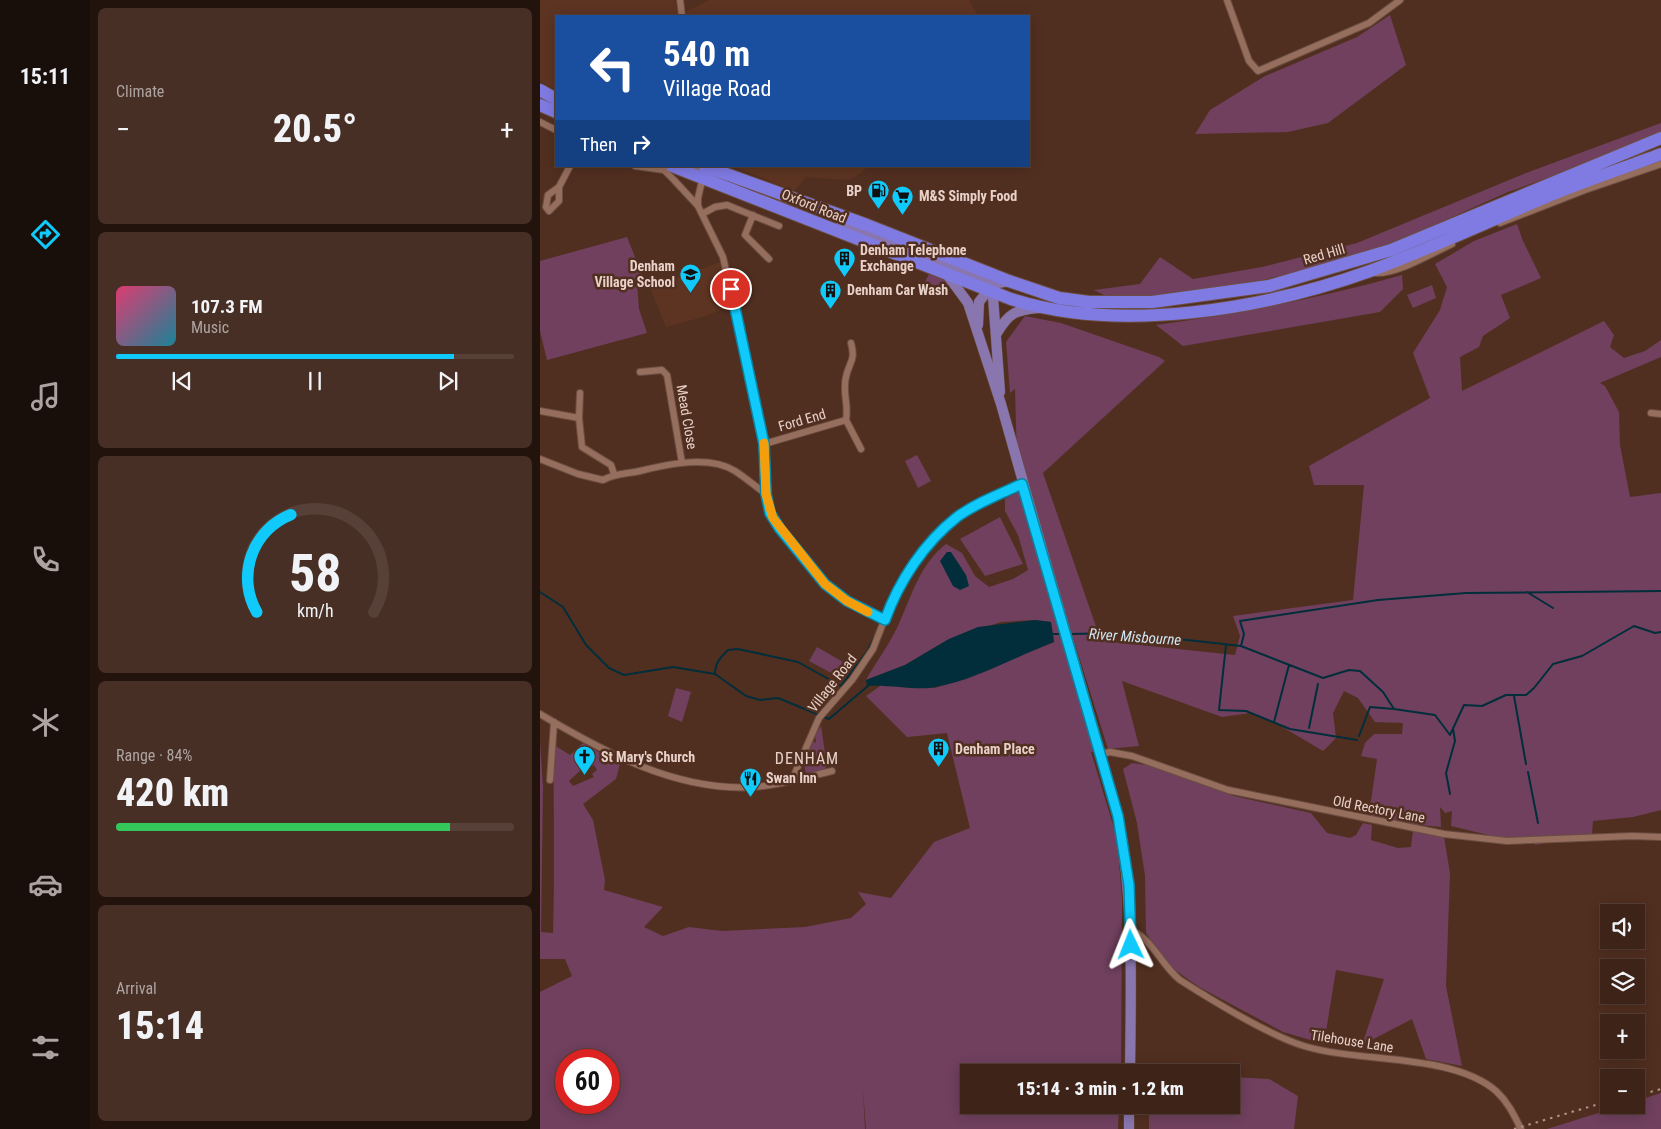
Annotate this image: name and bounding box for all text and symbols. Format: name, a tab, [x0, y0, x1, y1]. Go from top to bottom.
text: 540 m	[663, 34, 750, 75]
icon: left	[580, 35, 645, 100]
text: 15:11	[20, 64, 70, 89]
text: Village Road	[663, 76, 771, 101]
text: Climate	[116, 82, 164, 101]
text: 20.5°	[273, 107, 357, 151]
text: −	[116, 113, 130, 146]
text: +	[500, 113, 514, 146]
icon: right	[627, 130, 655, 158]
text: Then	[580, 133, 617, 156]
fuel station icon: BP	[866, 179, 890, 210]
place label: BP	[846, 183, 862, 199]
supermarket icon: M&S Simply Food	[891, 184, 915, 215]
street label: Oxford Road	[779, 186, 849, 226]
place label: M&S Simply Food	[919, 188, 1017, 204]
icon: directions	[28, 217, 63, 252]
street label: Red Hill	[1301, 240, 1347, 268]
place label: Denham Telephone Exchange	[860, 242, 967, 274]
building icon: Denham Telephone Exchange	[832, 246, 856, 277]
place label: Denham Village School	[594, 258, 675, 290]
school or university icon: Denham Village School	[679, 262, 703, 293]
pin	[710, 268, 752, 310]
icon: arrive	[717, 275, 745, 303]
building icon: Denham Car Wash	[819, 278, 843, 309]
place label: Denham Car Wash	[847, 282, 948, 298]
text: 107.3 FM	[191, 295, 263, 318]
text: Music	[191, 318, 229, 337]
icon: previous	[168, 367, 196, 395]
icon: pause	[301, 367, 329, 395]
icon: next	[434, 367, 462, 395]
icon: music	[28, 379, 63, 414]
street label: Mead Close	[673, 384, 701, 451]
street label: Ford End	[776, 406, 828, 434]
icon: phone	[28, 542, 63, 577]
text: 58	[289, 543, 341, 604]
text: km/h	[297, 600, 333, 621]
water label: River Misbourne	[1088, 625, 1182, 649]
street label: Village Road	[804, 651, 860, 715]
icon: climate	[28, 705, 63, 740]
building icon: Denham Place	[927, 737, 951, 768]
place label: Denham Place	[955, 741, 1035, 757]
church icon: St Mary's Church	[573, 745, 597, 776]
text: Range · 84%	[116, 746, 192, 765]
place label: St Mary's Church	[601, 749, 695, 765]
district label: DENHAM	[775, 749, 839, 768]
restaurant icon: Swan Inn	[738, 766, 762, 797]
place label: Swan Inn	[766, 770, 817, 786]
text: 420 km	[116, 771, 229, 815]
street label: Old Rectory Lane	[1332, 792, 1427, 826]
icon: car	[28, 867, 63, 902]
map controls	[1600, 904, 1645, 1114]
button: sound	[1600, 904, 1645, 949]
position arrow	[1104, 918, 1156, 970]
button: layers	[1600, 959, 1645, 1004]
text: Arrival	[116, 979, 157, 998]
text: 15:14	[116, 1004, 204, 1048]
button: +	[1600, 1014, 1645, 1059]
street label: Tilehouse Lane	[1309, 1027, 1395, 1056]
icon: filters	[28, 1030, 63, 1065]
speed limit sign: 60	[555, 1049, 620, 1114]
button: −	[1600, 1069, 1645, 1114]
text: 15:14 · 3 min · 1.2 km	[1016, 1077, 1184, 1100]

